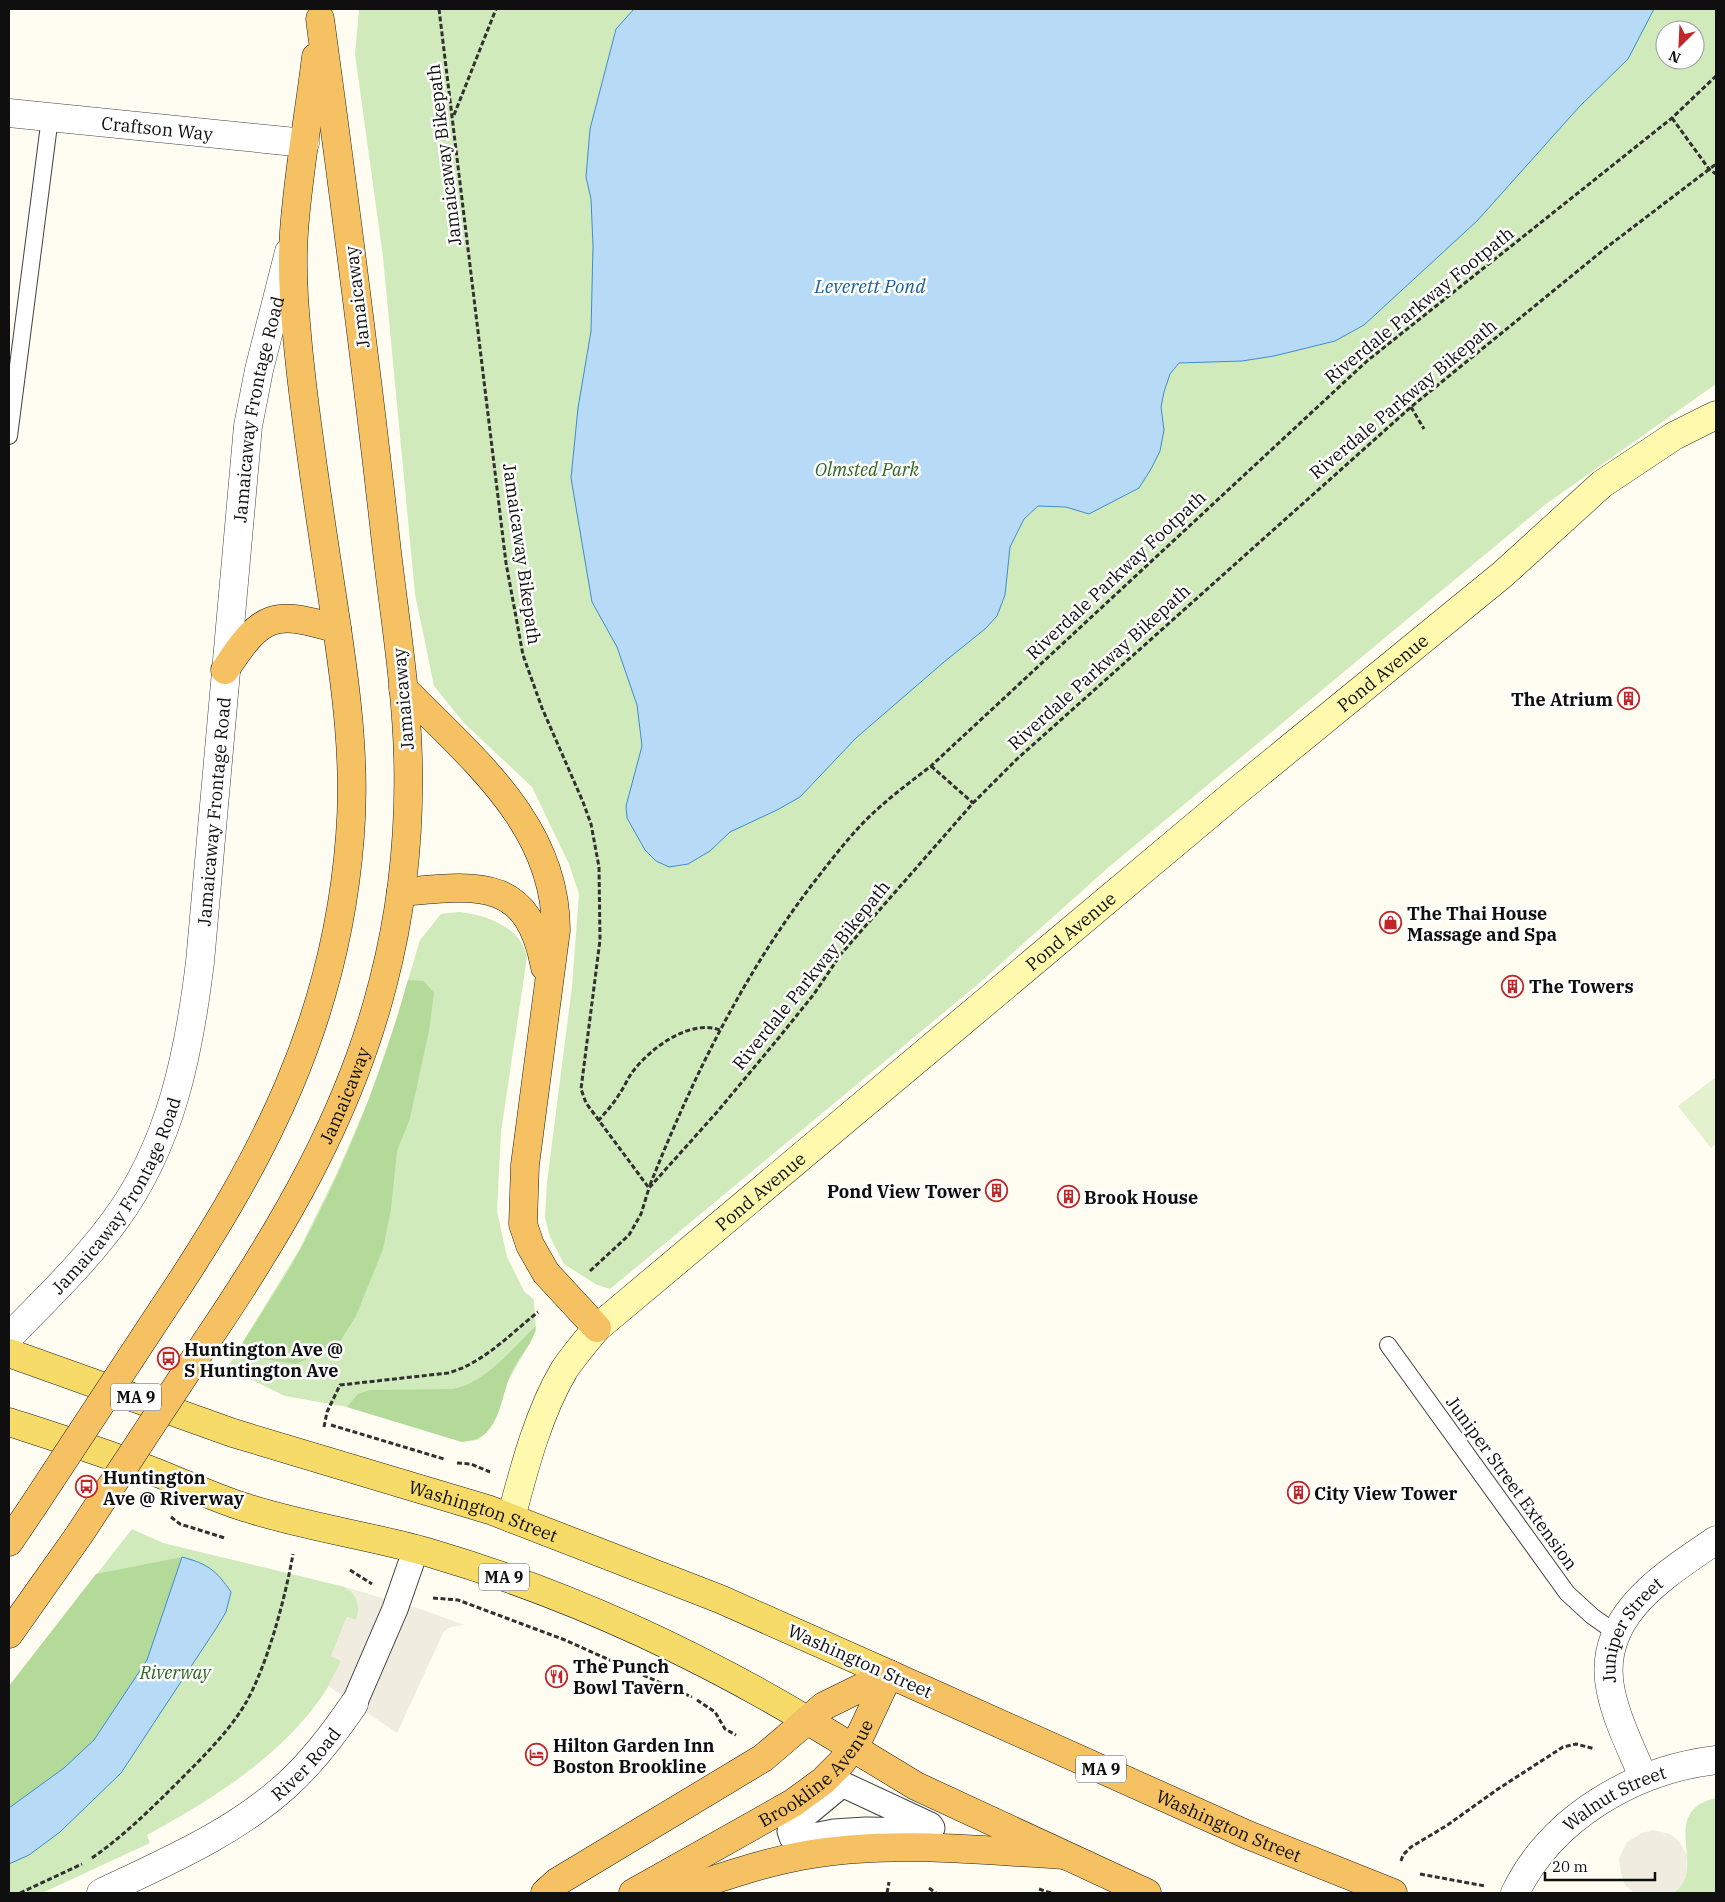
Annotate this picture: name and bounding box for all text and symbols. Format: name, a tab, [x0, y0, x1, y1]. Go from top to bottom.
north arrow	[1655, 20, 1705, 70]
text: N	[1666, 46, 1683, 67]
street label: Jamaicaway Bikepath	[421, 63, 467, 247]
street label: Craftson Way	[100, 111, 214, 145]
street label: Riverdale Parkway Footpath	[1320, 221, 1518, 389]
street label: Jamaicaway	[339, 244, 375, 349]
water label: Leverett Pond	[814, 274, 926, 298]
street label: Jamaicaway Frontage Road	[228, 294, 289, 524]
street label: Riverdale Parkway Bikepath	[1305, 314, 1501, 484]
park label: Olmsted Park	[815, 458, 920, 481]
street label: Jamaicaway Bikepath	[498, 462, 546, 646]
street label: Riverdale Parkway Footpath	[1021, 486, 1211, 664]
street label: Riverdale Parkway Bikepath	[1003, 579, 1195, 755]
street label: Pond Avenue	[1332, 629, 1433, 717]
street label: Jamaicaway	[387, 646, 419, 751]
building icon: The Atrium	[1617, 687, 1641, 711]
place label: The Atrium	[1511, 688, 1614, 711]
street label: Jamaicaway Frontage Road	[192, 696, 235, 927]
street label: Riverdale Parkway Bikepath	[727, 875, 895, 1075]
street label: Pond Avenue	[1020, 886, 1120, 975]
place label: The Thai House Massage and Spa	[1407, 902, 1557, 946]
shop icon: The Thai House Massage and Spa	[1379, 911, 1403, 935]
building icon: The Towers	[1501, 974, 1525, 998]
place label: The Towers	[1529, 975, 1634, 998]
street label: Jamaicaway	[314, 1043, 375, 1147]
street label: Jamaicaway Frontage Road	[46, 1094, 185, 1299]
street label: Pond Avenue	[710, 1147, 810, 1236]
building icon: Pond View Tower	[985, 1179, 1009, 1203]
place label: Pond View Tower	[827, 1180, 981, 1203]
building icon: Brook House	[1056, 1185, 1080, 1209]
place label: Brook House	[1084, 1186, 1198, 1209]
place label: Huntington Ave @ S Huntington Ave	[184, 1338, 343, 1382]
bus stop icon: Huntington Ave @ S Huntington Ave	[156, 1347, 180, 1371]
road number: MA 9	[111, 1384, 161, 1410]
street label: Juniper Street Extension	[1441, 1392, 1583, 1574]
place label: Huntington Ave @ Riverway	[103, 1466, 245, 1510]
bus stop icon: Huntington Ave @ Riverway	[75, 1475, 99, 1499]
street label: Washington Street	[406, 1475, 561, 1547]
building icon: City View Tower	[1286, 1481, 1310, 1505]
place label: City View Tower	[1314, 1482, 1458, 1505]
road number: MA 9	[479, 1564, 529, 1590]
street label: Juniper Street	[1597, 1572, 1667, 1684]
street label: Washington Street	[784, 1619, 936, 1703]
place label: The Punch Bowl Tavern	[573, 1655, 684, 1699]
park label: Riverway	[139, 1661, 212, 1684]
restaurant icon: The Punch Bowl Tavern	[545, 1664, 569, 1688]
street label: Brookline Avenue	[754, 1716, 878, 1832]
street label: River Road	[266, 1723, 345, 1805]
place label: Hilton Garden Inn Boston Brookline	[553, 1734, 715, 1778]
hotel icon: Hilton Garden Inn Boston Brookline	[525, 1743, 549, 1767]
road number: MA 9	[1076, 1756, 1126, 1782]
street label: Walnut Street	[1558, 1760, 1669, 1836]
street label: Washington Street	[1153, 1784, 1305, 1867]
scale bar	[1545, 1850, 1655, 1882]
text: 20 m	[1552, 1857, 1588, 1876]

